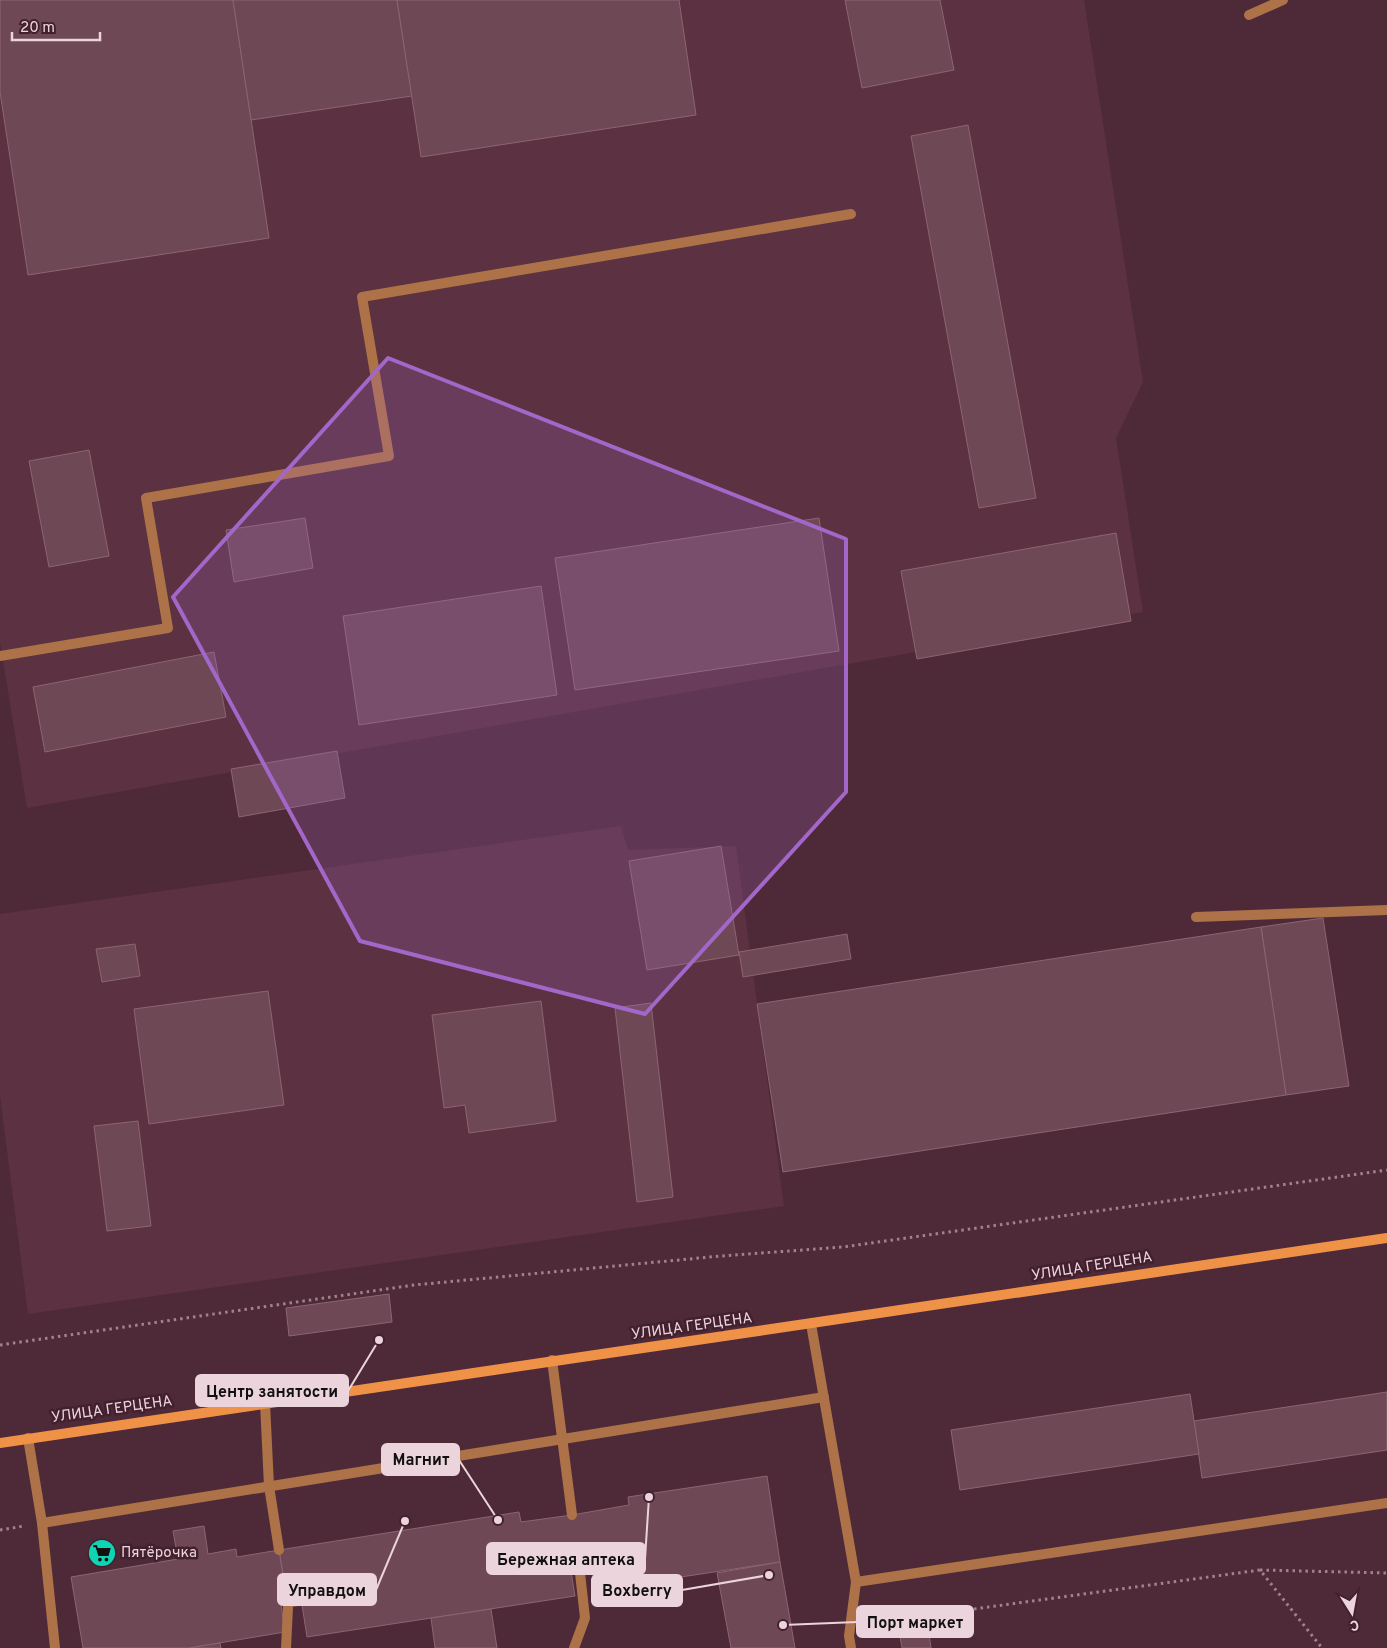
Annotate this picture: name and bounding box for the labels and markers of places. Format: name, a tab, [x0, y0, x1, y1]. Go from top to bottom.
callout: Центр занятости	[196, 1375, 348, 1406]
callout: Магнит	[382, 1444, 459, 1475]
supermarket icon: Пятёрочка	[87, 1538, 117, 1568]
callout: Бережная аптека	[487, 1543, 645, 1574]
place label: Пятёрочка	[121, 1544, 197, 1563]
callout: Управдом	[278, 1574, 376, 1605]
callout: Boxberry	[592, 1575, 682, 1606]
callout: Порт маркет	[857, 1606, 973, 1637]

